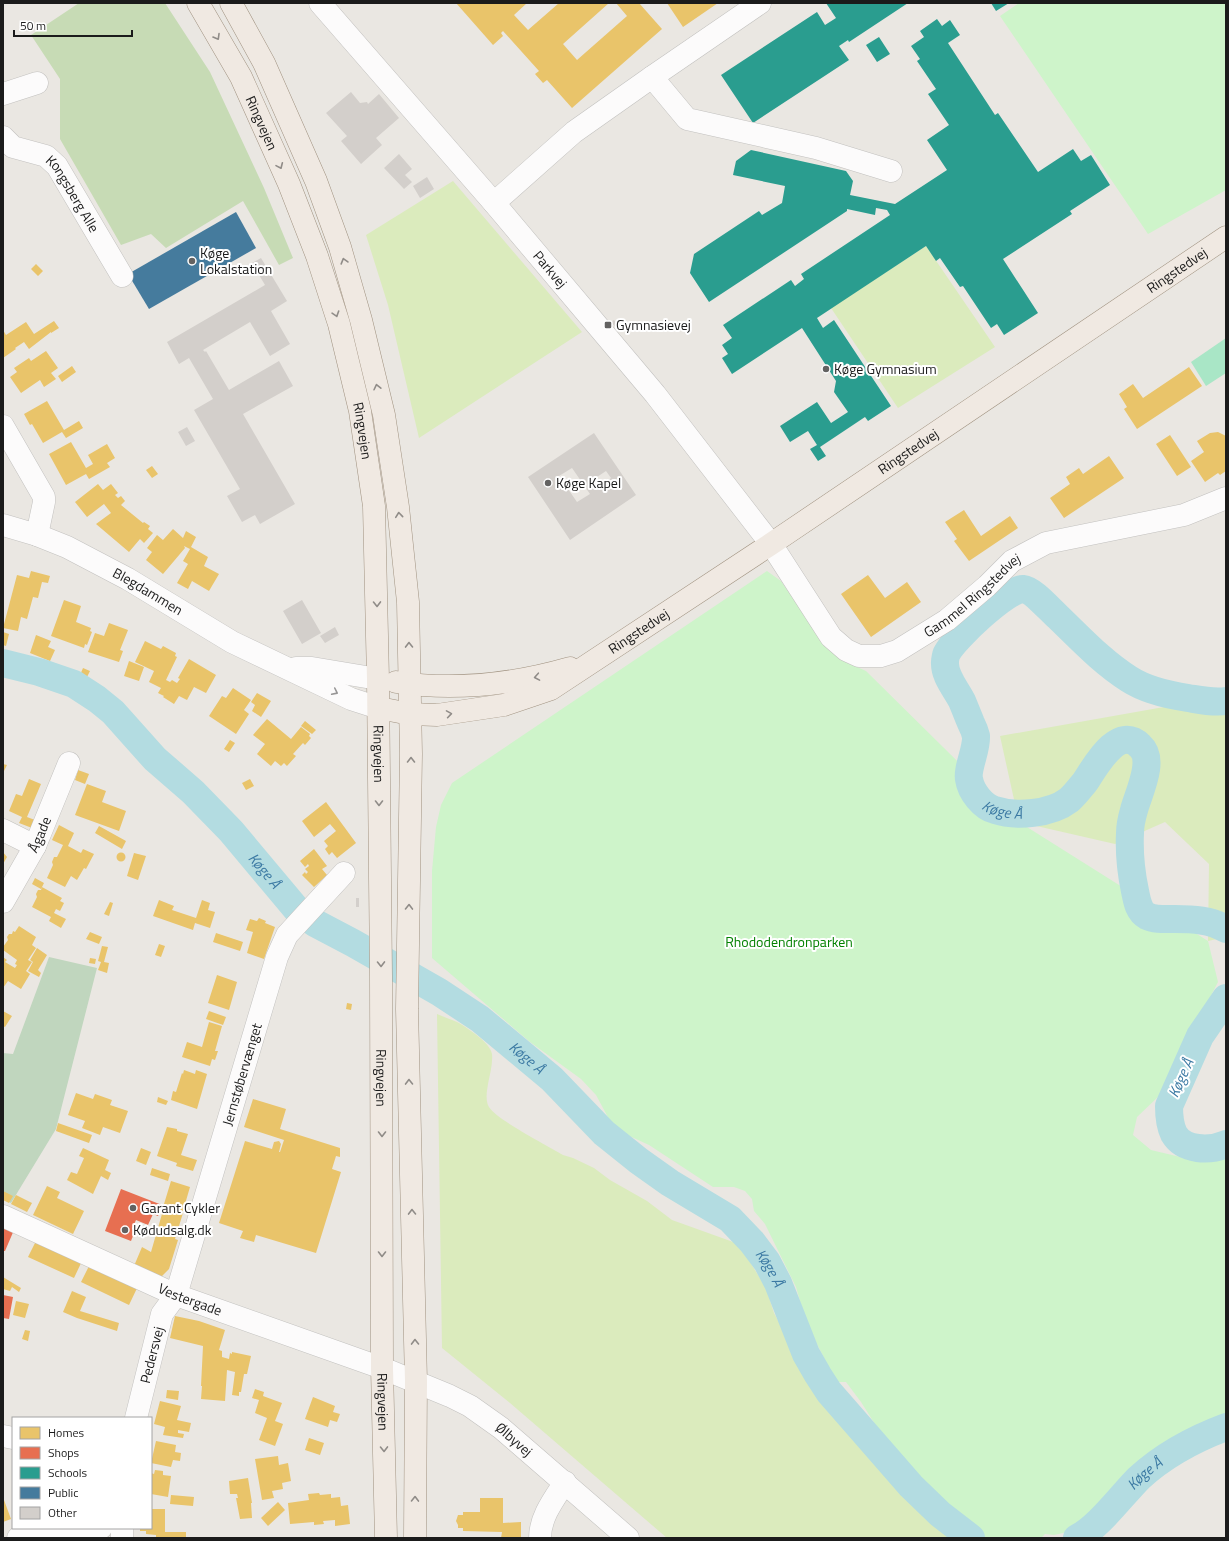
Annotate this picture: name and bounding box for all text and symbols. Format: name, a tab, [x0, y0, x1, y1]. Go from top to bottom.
scale bar	[14, 12, 132, 38]
text: 50 m	[20, 16, 46, 35]
one-way arrow	[213, 33, 220, 40]
street label: Ringvejen	[241, 92, 284, 153]
street label: Kongsberg Alle	[41, 150, 105, 236]
one-way arrow	[276, 162, 284, 169]
place label: Køge Lokalstation	[200, 242, 272, 279]
street label: Ringstedvej	[1142, 242, 1211, 298]
street label: Parkvej	[528, 246, 572, 293]
marker: Køge Lokalstation	[187, 256, 197, 266]
one-way arrow	[340, 258, 349, 265]
one-way arrow	[331, 310, 340, 317]
place label: Gymnasievej	[616, 314, 691, 335]
marker: Gymnasievej	[603, 320, 613, 330]
place label: Køge Gymnasium	[834, 358, 937, 379]
marker: Køge Gymnasium	[821, 364, 831, 374]
one-way arrow	[374, 384, 382, 390]
street label: Ringvejen	[348, 400, 378, 461]
street label: Ringstedvej	[873, 423, 942, 479]
place label: Køge Kapel	[556, 472, 621, 493]
marker: Køge Kapel	[543, 478, 553, 488]
one-way arrow	[394, 512, 403, 518]
street label: Gammel Ringstedvej	[919, 548, 1024, 642]
street label: Blegdammen	[109, 562, 187, 620]
one-way arrow	[373, 601, 381, 607]
street label: Ringstedvej	[604, 603, 673, 659]
one-way arrow	[405, 642, 413, 648]
one-way arrow	[534, 672, 540, 680]
one-way arrow	[330, 687, 338, 695]
one-way arrow	[446, 710, 452, 719]
street label: Ringvejen	[368, 725, 390, 783]
one-way arrow	[407, 757, 415, 763]
water label: Køge Å	[977, 794, 1023, 825]
one-way arrow	[375, 800, 383, 806]
street label: Ågade	[22, 813, 56, 856]
water label: Køge Å	[243, 848, 287, 894]
one-way arrow	[405, 904, 413, 910]
park label: Rhododendronparken	[725, 931, 853, 952]
one-way arrow	[377, 961, 385, 967]
street label: Jernstøbervænget	[216, 1020, 267, 1128]
water label: Køge Å	[504, 1036, 551, 1080]
street label: Ringvejen	[371, 1049, 392, 1107]
water label: Køge Å	[1162, 1054, 1200, 1101]
one-way arrow	[405, 1079, 413, 1085]
one-way arrow	[378, 1131, 386, 1137]
place label: Garant Cykler	[141, 1197, 220, 1218]
marker: Garant Cykler	[128, 1203, 138, 1213]
one-way arrow	[408, 1209, 416, 1215]
place label: Kødudsalg.dk	[133, 1219, 212, 1240]
marker: Kødudsalg.dk	[120, 1225, 130, 1235]
water label: Køge Å	[750, 1244, 790, 1291]
one-way arrow	[378, 1251, 386, 1257]
street label: Vestergade	[155, 1277, 225, 1321]
street label: Pedersvej	[134, 1324, 168, 1385]
one-way arrow	[411, 1339, 419, 1345]
street label: Ringvejen	[372, 1373, 394, 1431]
legend	[12, 1417, 152, 1529]
street label: Ølbyvej	[491, 1417, 538, 1461]
text: Homes	[48, 1423, 84, 1442]
text: Shops	[48, 1443, 80, 1462]
one-way arrow	[380, 1446, 388, 1452]
water label: Køge Å	[1121, 1451, 1167, 1495]
text: Schools	[48, 1463, 88, 1482]
text: Public	[48, 1483, 78, 1502]
one-way arrow	[411, 1496, 419, 1502]
text: Other	[48, 1503, 77, 1522]

